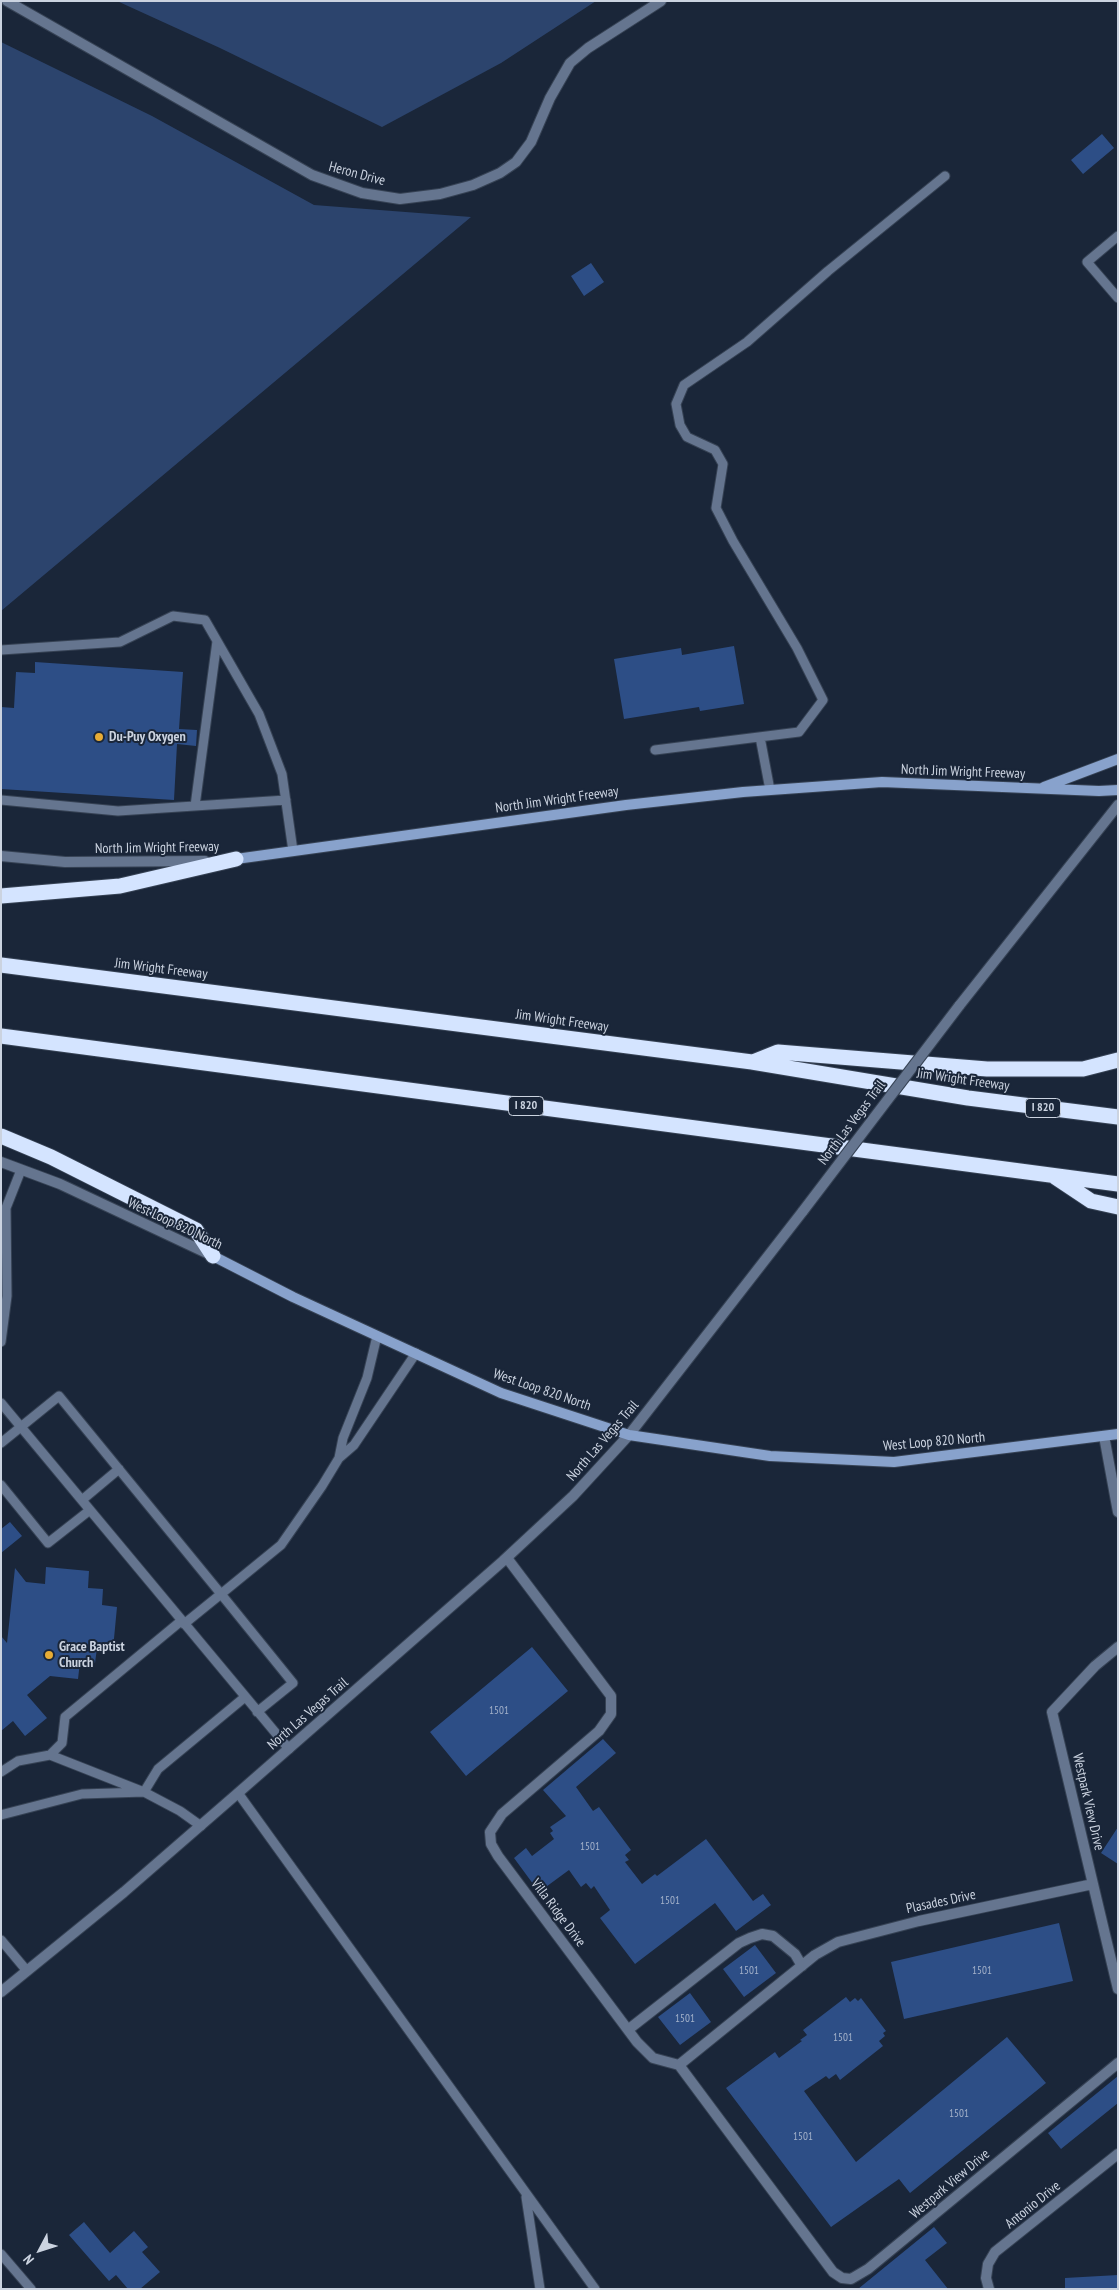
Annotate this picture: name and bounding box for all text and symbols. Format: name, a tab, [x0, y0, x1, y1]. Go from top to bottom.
street label: Heron Drive	[327, 158, 387, 190]
place label: Du-Puy Oxygen	[109, 729, 186, 745]
marker: Du-Puy Oxygen	[93, 731, 105, 743]
street label: North Jim Wright Freeway	[901, 761, 1025, 783]
street label: North Jim Wright Freeway	[494, 783, 620, 817]
street label: North Jim Wright Freeway	[95, 839, 219, 857]
street label: Jim Wright Freeway	[114, 955, 208, 983]
street label: Jim Wright Freeway	[515, 1006, 609, 1036]
street label: Jim Wright Freeway	[916, 1065, 1010, 1095]
street label: North Las Vegas Trail	[815, 1078, 889, 1168]
road number: I 820	[508, 1096, 544, 1116]
road number: I 820	[1026, 1098, 1060, 1118]
street label: West Loop 820 North	[125, 1195, 225, 1253]
street label: West Loop 820 North	[491, 1365, 593, 1415]
street label: North Las Vegas Trail	[563, 1397, 643, 1485]
street label: West Loop 820 North	[882, 1429, 986, 1455]
place label: Grace Baptist Church	[59, 1639, 125, 1671]
marker: Grace Baptist Church	[43, 1649, 55, 1661]
street label: North Las Vegas Trail	[264, 1674, 352, 1754]
house number: 1501	[489, 1704, 509, 1718]
street label: Westpark View Drive	[1069, 1752, 1107, 1852]
house number: 1501	[580, 1840, 600, 1854]
street label: Villa Ridge Drive	[527, 1876, 589, 1950]
street label: Plasades Drive	[905, 1886, 977, 1918]
house number: 1501	[660, 1894, 680, 1908]
house number: 1501	[739, 1964, 759, 1978]
house number: 1501	[972, 1964, 992, 1978]
house number: 1501	[675, 2012, 695, 2026]
house number: 1501	[833, 2031, 853, 2045]
house number: 1501	[949, 2107, 969, 2121]
house number: 1501	[793, 2130, 813, 2144]
street label: Westpark View Drive	[907, 2146, 993, 2222]
street label: Antonio Drive	[1002, 2178, 1064, 2232]
north arrow	[15, 2225, 65, 2275]
text: N	[19, 2251, 38, 2268]

